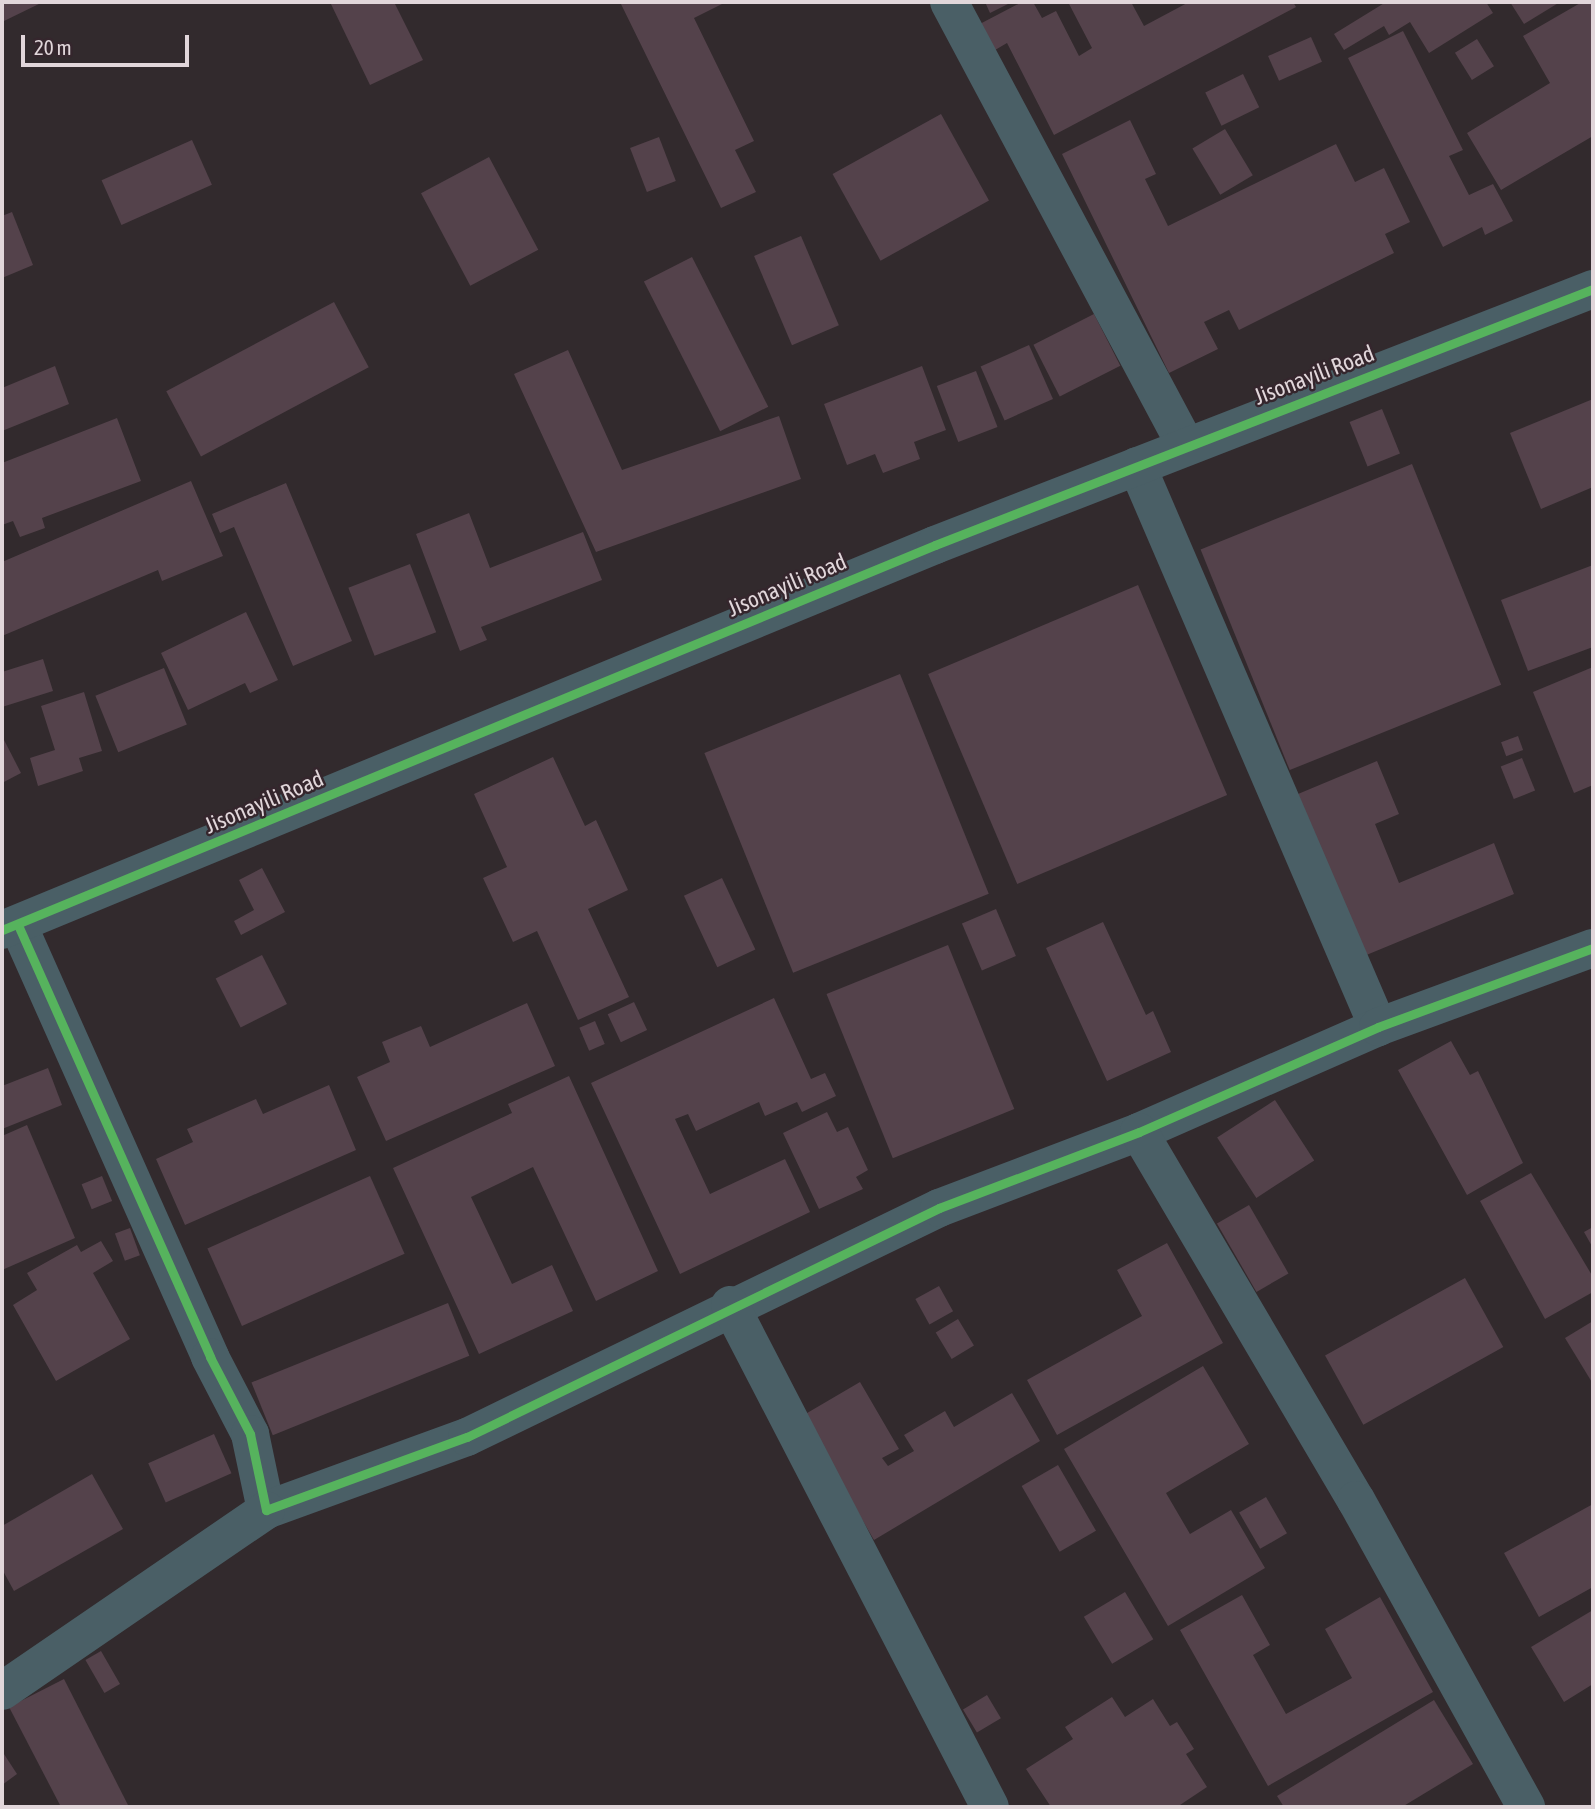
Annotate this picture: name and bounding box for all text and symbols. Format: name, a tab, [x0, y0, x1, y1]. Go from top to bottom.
scale bar	[24, 21, 192, 65]
text: 20 m	[34, 35, 72, 59]
street label: Jisonayili Road	[1250, 339, 1378, 411]
street label: Jisonayili Road	[723, 548, 851, 622]
street label: Jisonayili Road	[200, 765, 328, 839]

